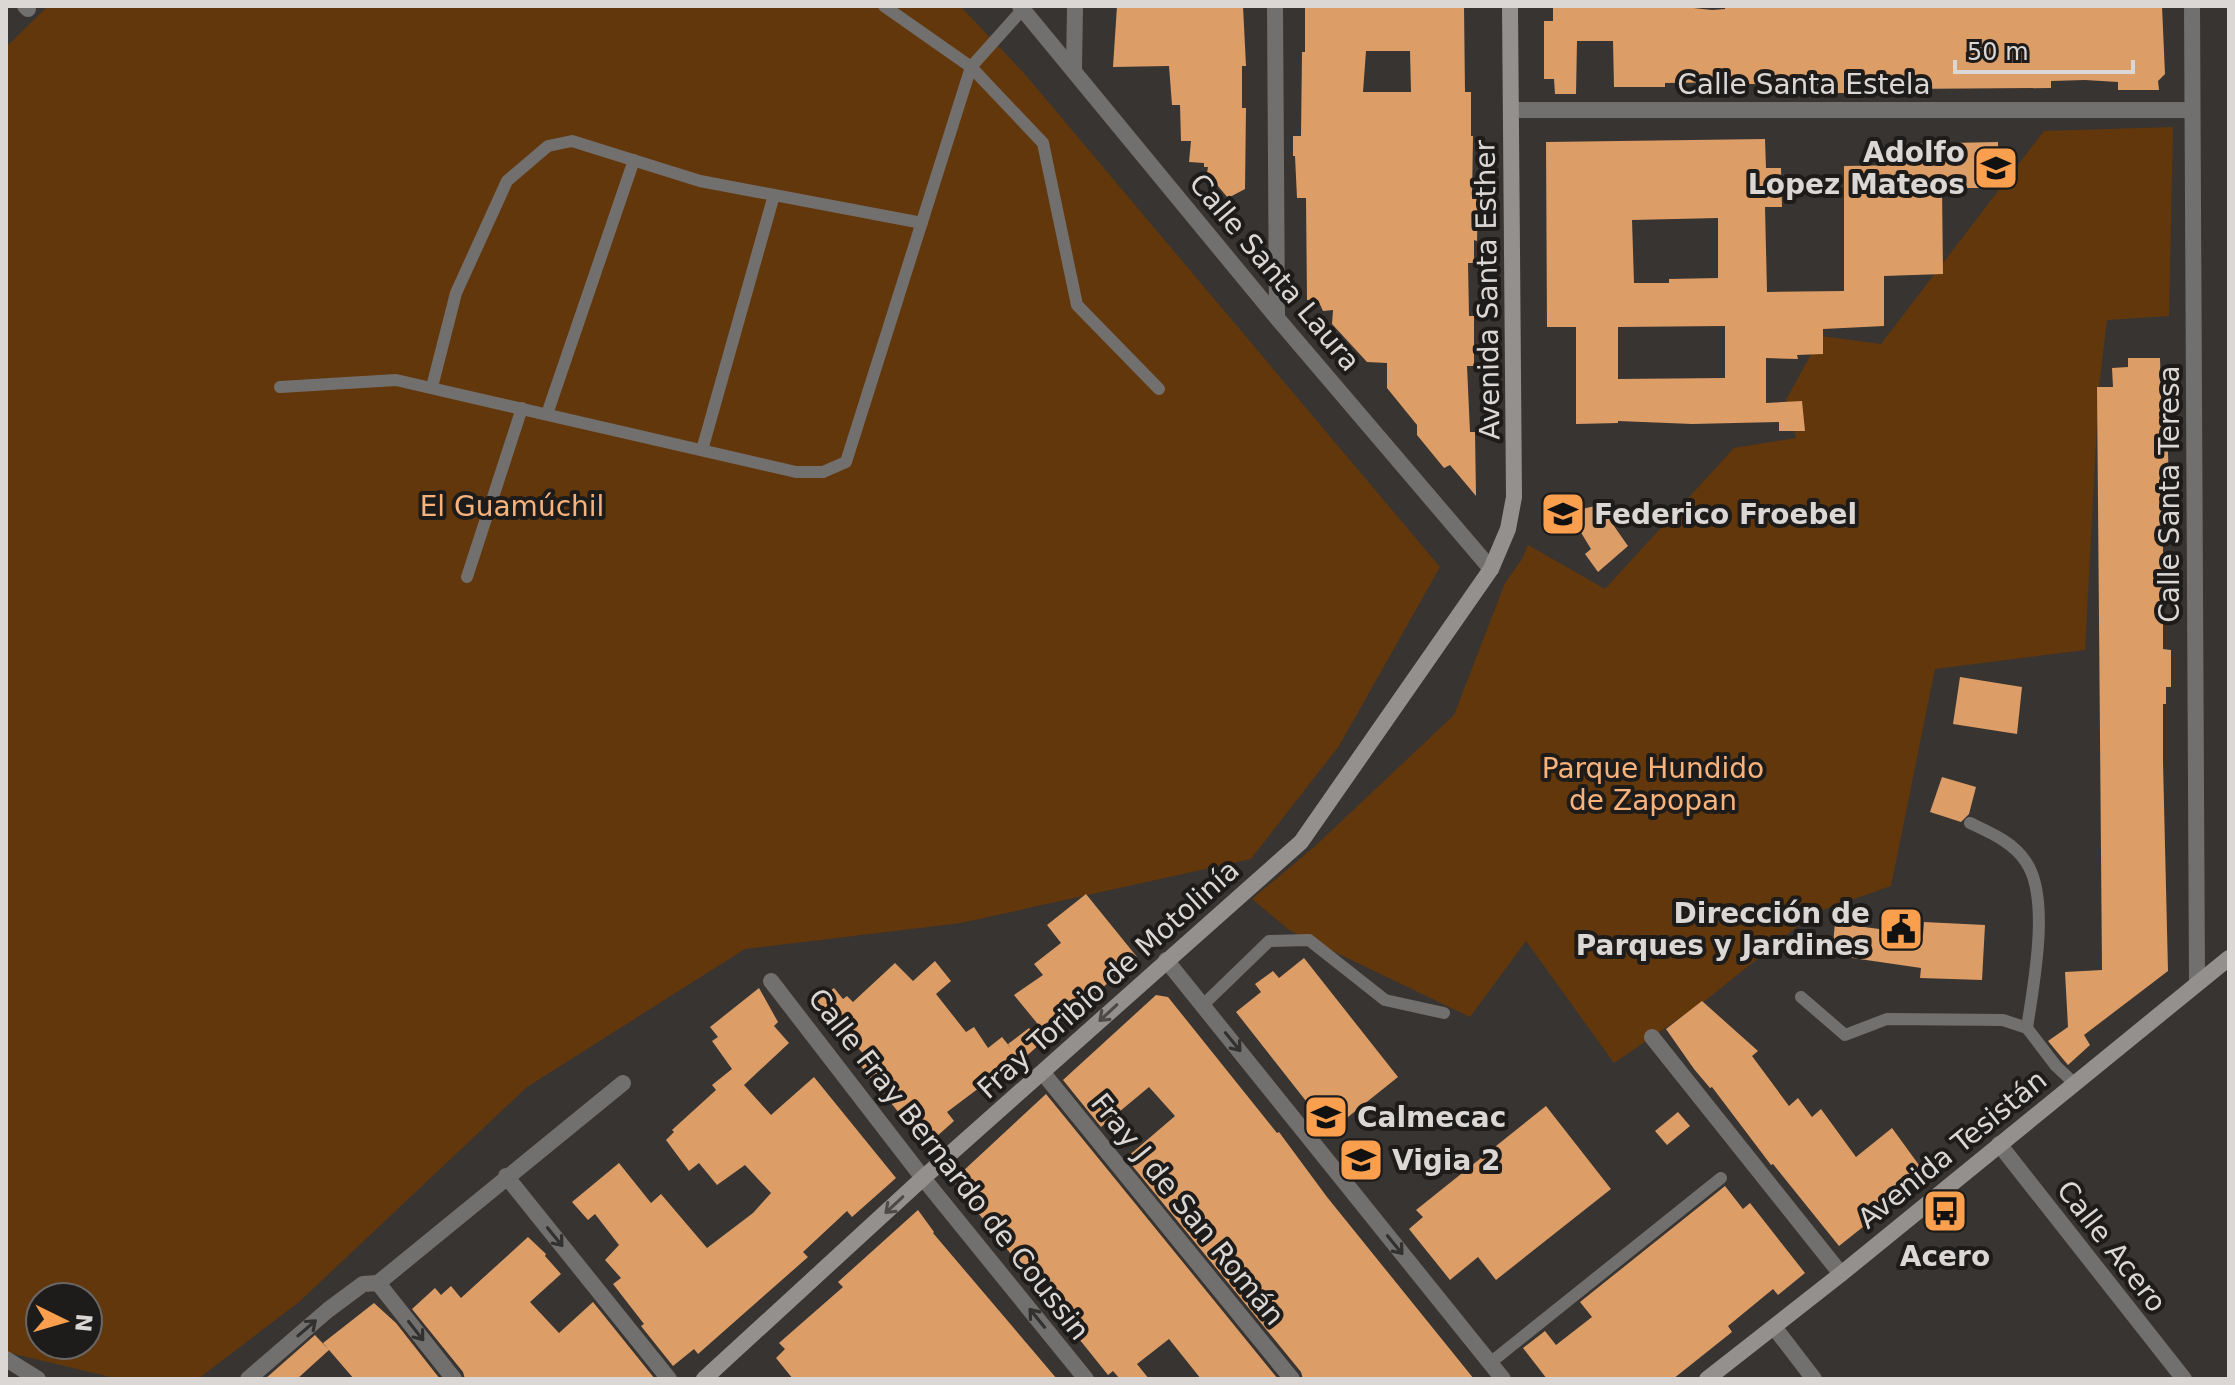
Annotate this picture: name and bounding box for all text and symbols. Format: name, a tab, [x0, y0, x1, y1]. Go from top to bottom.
scale bar	[1955, 24, 2133, 74]
text: 50 m	[1967, 38, 2029, 66]
street label: Calle Santa Estela	[1677, 68, 1931, 101]
place label: Adolfo Lopez Mateos	[1748, 136, 1965, 201]
street label: Avenida Santa Esther	[1468, 139, 1507, 440]
school or university icon: Adolfo Lopez Mateos	[1972, 144, 2020, 192]
street label: Calle Santa Laura	[1182, 167, 1367, 378]
street label: Calle Santa Teresa	[2153, 365, 2186, 623]
park label: El Guamúchil	[420, 490, 604, 523]
school or university icon: Federico Froebel	[1539, 490, 1587, 538]
place label: Federico Froebel	[1594, 498, 1857, 531]
park label: Parque Hundido de Zapopan	[1542, 752, 1764, 817]
street label: Fray Toribio de Motolinía	[971, 853, 1246, 1105]
place label: Dirección de Parques y Jardines	[1576, 897, 1870, 962]
public building icon: Dirección de Parques y Jardines	[1877, 905, 1925, 953]
street label: Calle Fray Bernardo de Coussin	[801, 982, 1096, 1347]
one-way arrow	[1099, 1003, 1119, 1021]
one-way arrow	[1224, 1031, 1241, 1052]
street label: Avenida Tesistán	[1851, 1063, 2053, 1236]
street label: Fray J de San Román	[1084, 1087, 1291, 1332]
school or university icon: Calmecac	[1302, 1093, 1350, 1141]
place label: Calmecac	[1357, 1101, 1506, 1134]
school or university icon: Vigia 2	[1337, 1136, 1385, 1184]
place label: Vigia 2	[1392, 1144, 1501, 1177]
street label: Calle Acero	[2050, 1174, 2173, 1319]
bus stop icon: Acero	[1921, 1187, 1969, 1235]
one-way arrow	[884, 1195, 904, 1213]
one-way arrow	[546, 1226, 564, 1247]
one-way arrow	[1387, 1234, 1404, 1255]
place label: Acero	[1900, 1240, 1990, 1273]
north arrow	[24, 1281, 104, 1361]
one-way arrow	[1028, 1308, 1045, 1329]
text: N	[70, 1312, 97, 1333]
one-way arrow	[296, 1319, 316, 1337]
one-way arrow	[407, 1320, 424, 1341]

